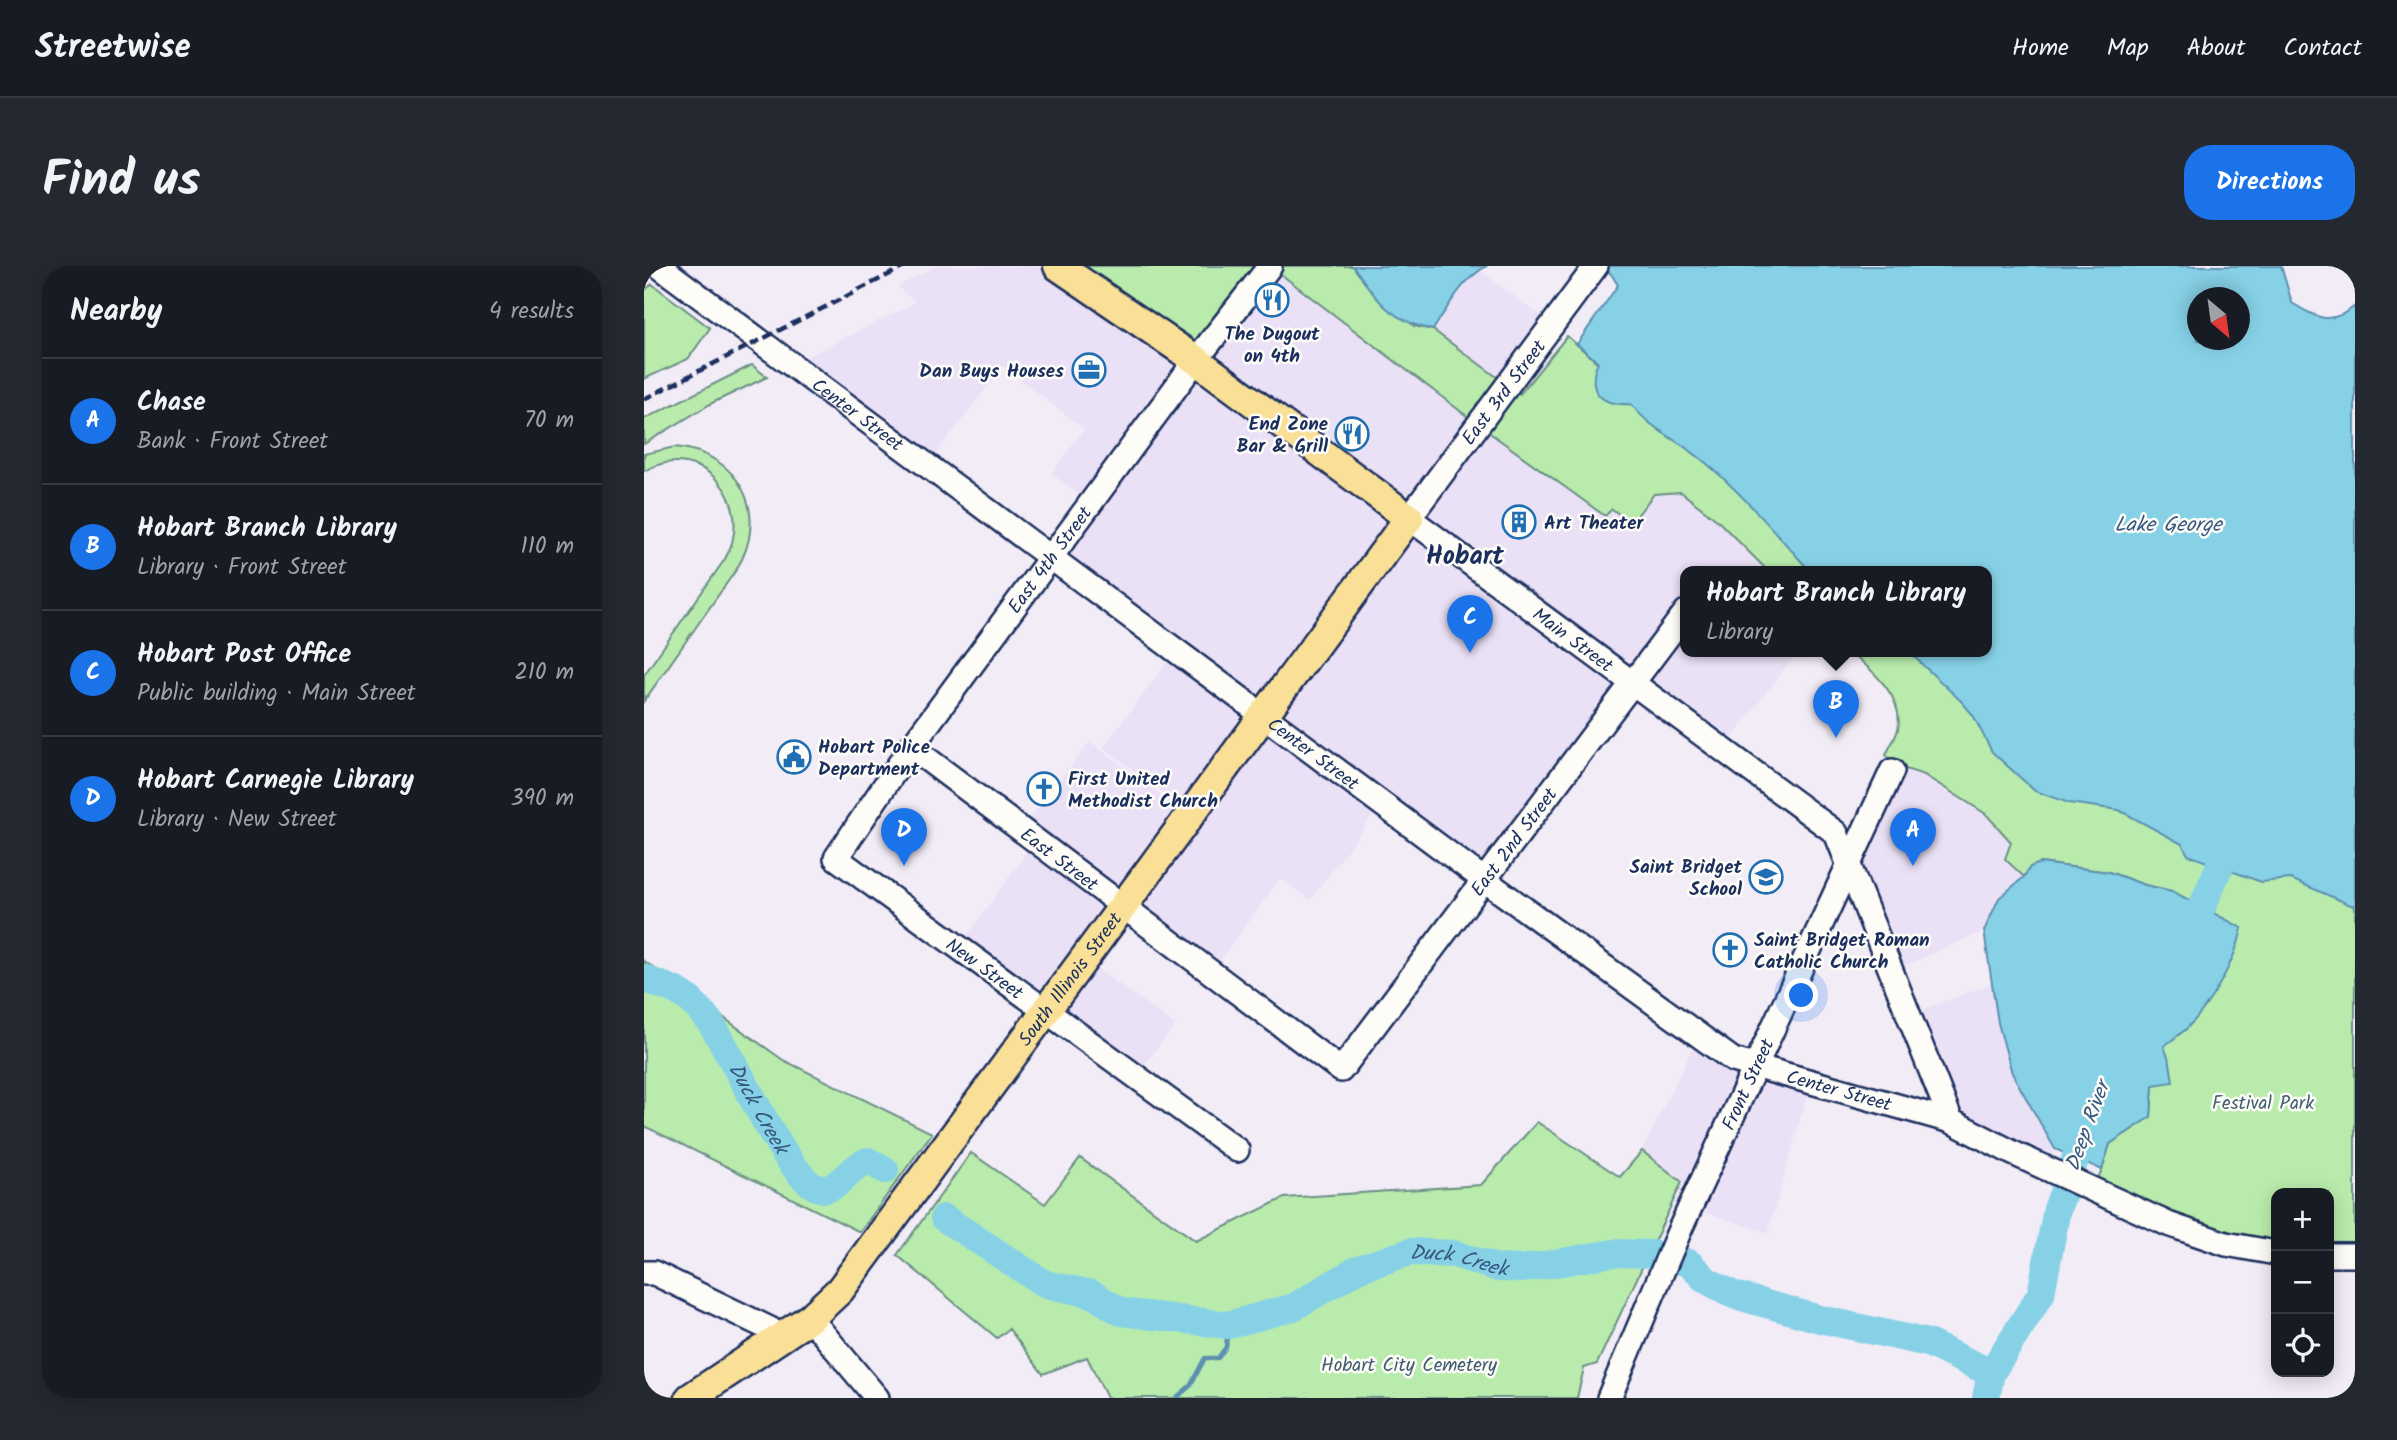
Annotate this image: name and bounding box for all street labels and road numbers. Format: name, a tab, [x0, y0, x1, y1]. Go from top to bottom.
street label: East 3rd Street	[1455, 334, 1555, 452]
street label: Center Street	[804, 371, 910, 460]
street label: East 4th Street	[1001, 500, 1101, 621]
street label: Main Street	[1525, 601, 1620, 681]
street label: Center Street	[1260, 710, 1365, 799]
street label: East 2nd Street	[1464, 781, 1566, 903]
street label: East Street	[1013, 821, 1105, 900]
street label: South Illinois Street	[1012, 906, 1131, 1053]
street label: New Street	[939, 931, 1030, 1009]
street label: Front Street	[1715, 1033, 1783, 1136]
street label: Center Street	[1783, 1063, 1895, 1121]

